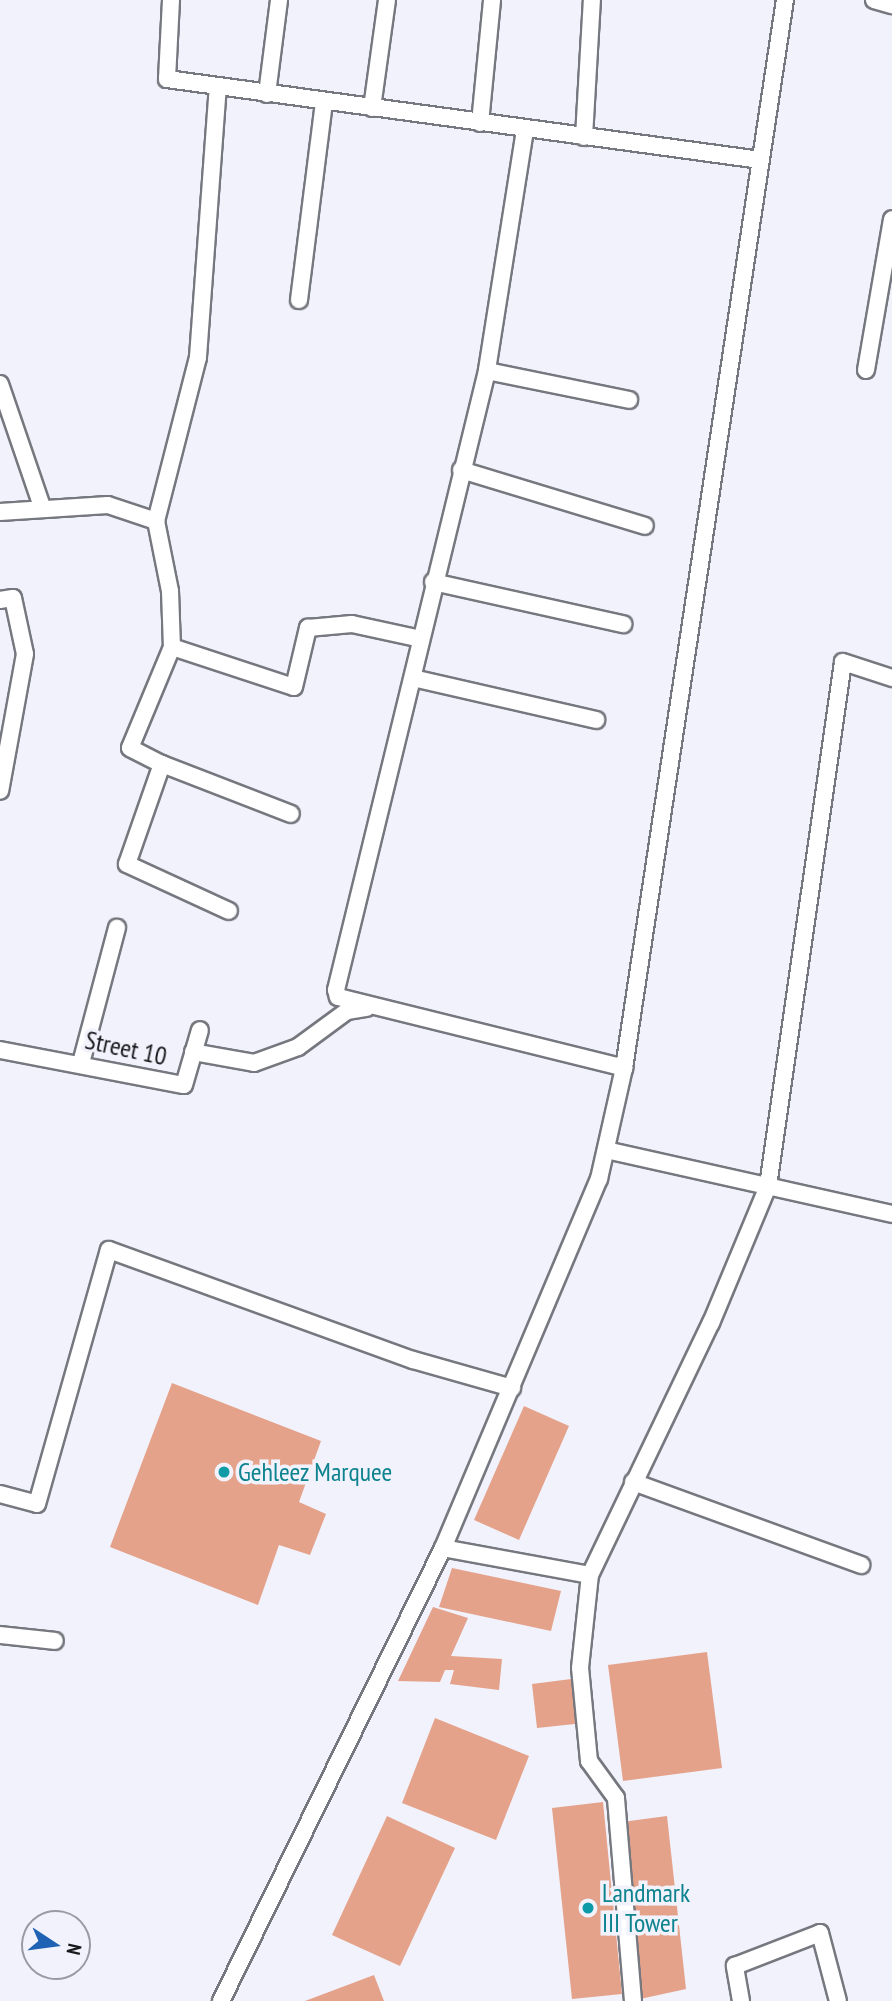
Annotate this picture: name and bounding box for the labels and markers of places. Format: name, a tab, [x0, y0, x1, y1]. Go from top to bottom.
place label: Gehleez Marquee	[238, 1456, 393, 1488]
marker: Gehleez Marquee	[216, 1464, 232, 1480]
place label: Landmark III Tower	[602, 1877, 690, 1938]
marker: Landmark III Tower	[580, 1900, 596, 1916]

